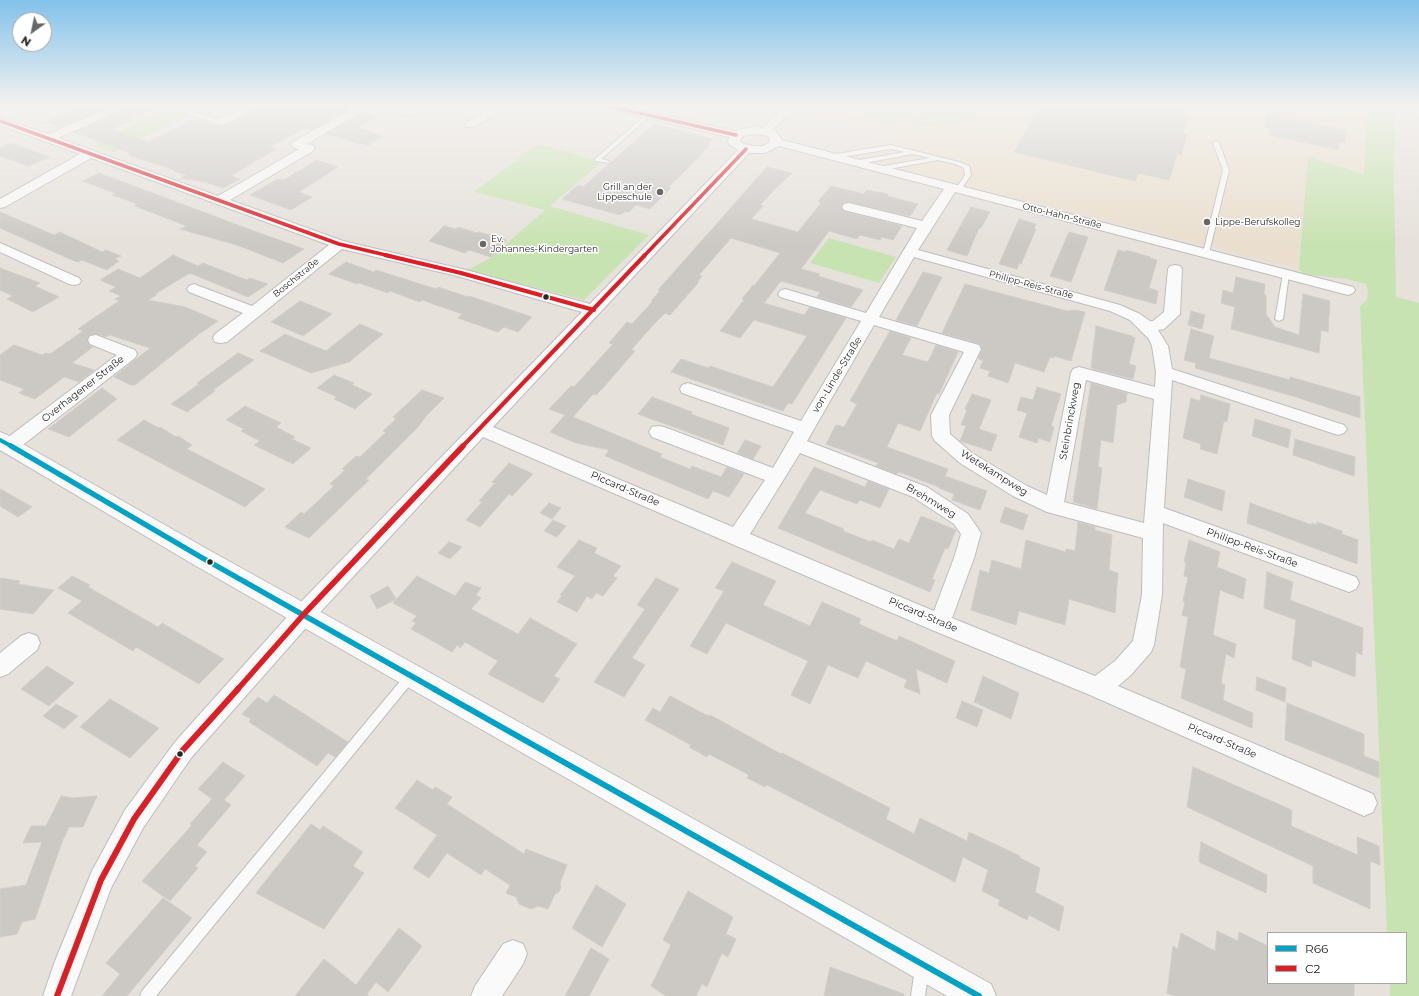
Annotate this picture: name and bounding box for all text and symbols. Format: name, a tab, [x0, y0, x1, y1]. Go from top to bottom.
north arrow	[12, 12, 52, 52]
text: N	[18, 33, 34, 50]
place label: Grill an der Lippeschule	[597, 182, 652, 203]
marker: Grill an der Lippeschule	[655, 187, 665, 197]
street label: Otto-Hahn-Straße	[1021, 201, 1103, 231]
marker: Lippe-Berufskolleg	[1202, 217, 1212, 227]
place label: Lippe-Berufskolleg	[1215, 217, 1300, 227]
place label: Ev. Johannes-Kindergarten	[491, 234, 598, 255]
marker: Ev. Johannes-Kindergarten	[478, 239, 488, 249]
street label: Boschstraße	[271, 256, 321, 300]
street label: Philipp-Reis-Straße	[988, 269, 1074, 301]
unlabelled marker	[541, 292, 551, 302]
street label: von-Linde-Straße	[810, 335, 864, 415]
street label: Overhagener Straße	[39, 353, 127, 425]
street label: Steinbrinckweg	[1057, 381, 1083, 461]
street label: Wetekampweg	[958, 447, 1030, 499]
street label: Piccard-Straße	[589, 469, 661, 509]
street label: Brehmweg	[904, 481, 958, 521]
street label: Philipp-Reis-Straße	[1205, 526, 1299, 570]
unlabelled marker	[205, 557, 215, 567]
street label: Piccard-Straße	[887, 595, 959, 635]
street label: Piccard-Straße	[1186, 721, 1258, 761]
unlabelled marker	[175, 749, 185, 759]
legend	[1267, 932, 1407, 984]
text: R66	[1305, 941, 1328, 956]
text: C2	[1305, 961, 1320, 976]

